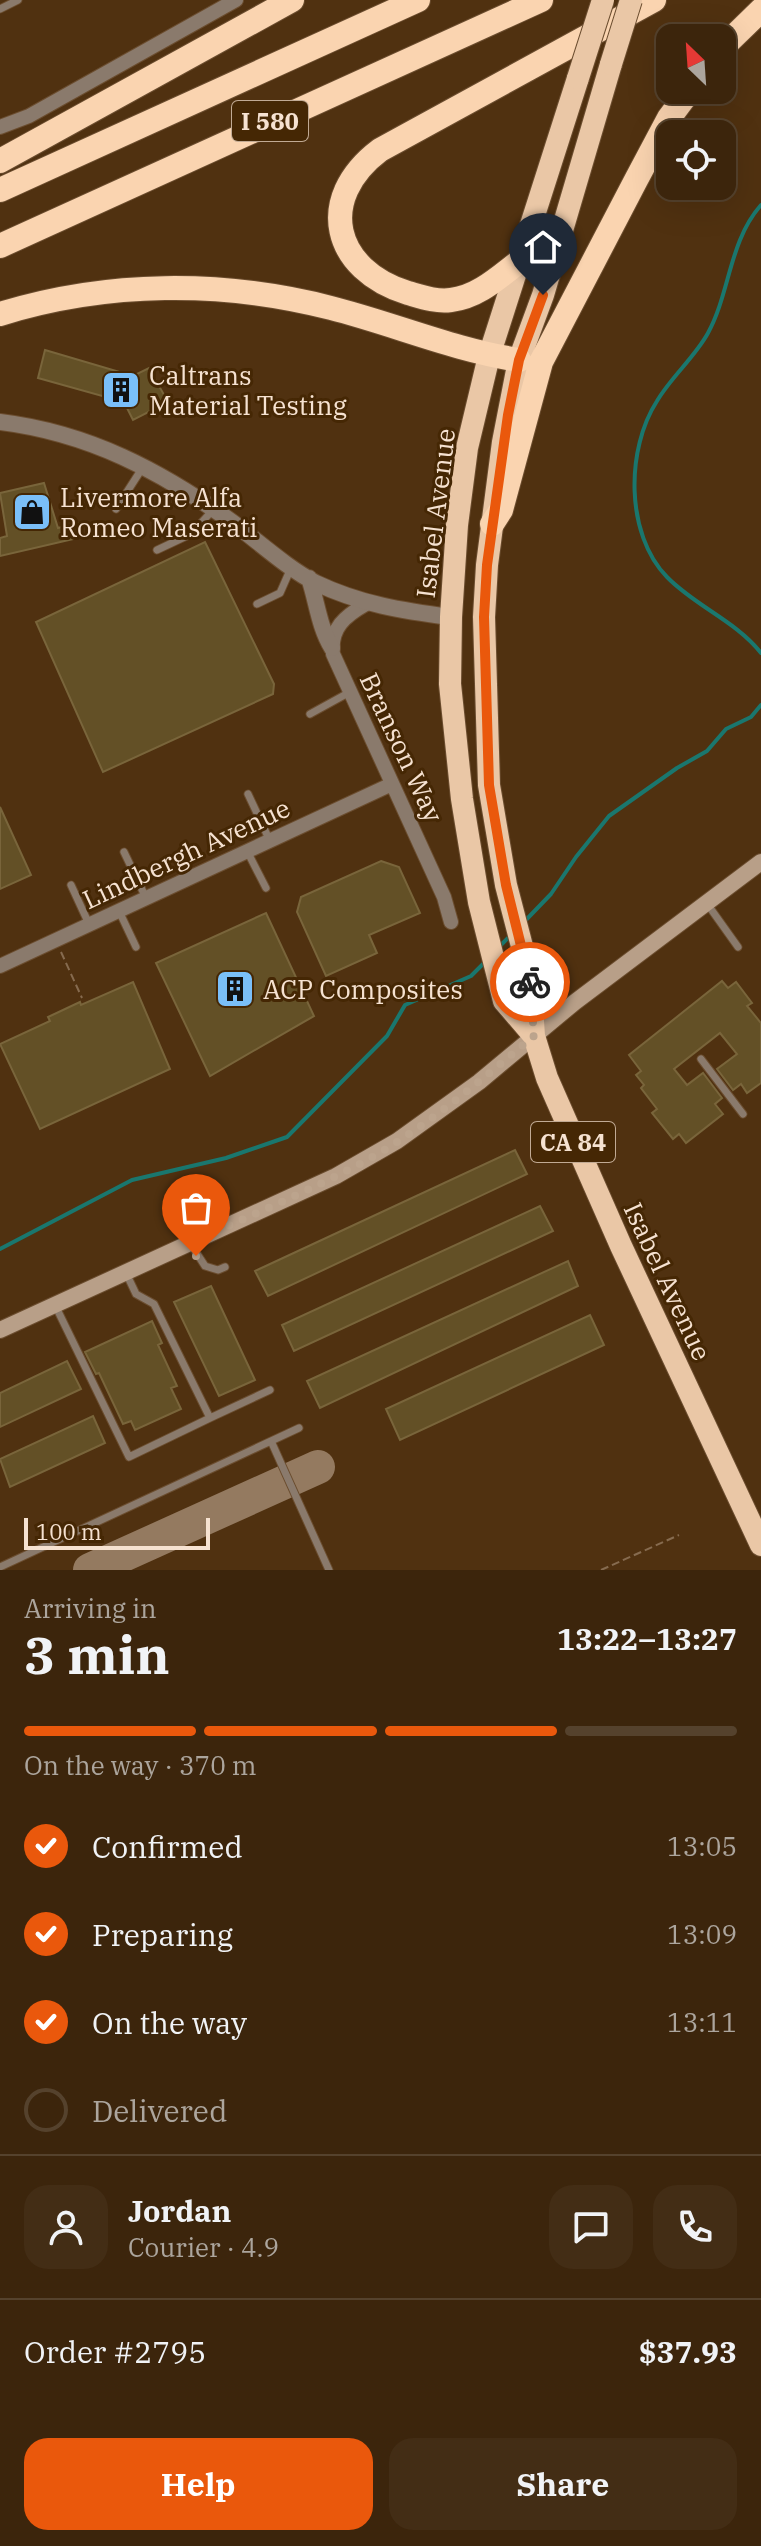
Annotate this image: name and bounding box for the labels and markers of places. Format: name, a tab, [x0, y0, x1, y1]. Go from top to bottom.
pin	[509, 213, 577, 295]
place label: Caltrans Material Testing	[149, 358, 347, 422]
building icon: Caltrans Material Testing	[100, 369, 142, 411]
place label: Livermore Alfa Romeo Maserati	[60, 480, 257, 544]
shop icon: Livermore Alfa Romeo Maserati	[11, 491, 53, 533]
building icon: ACP Composites	[214, 968, 256, 1010]
place label: ACP Composites	[263, 972, 463, 1006]
pin	[162, 1174, 230, 1256]

